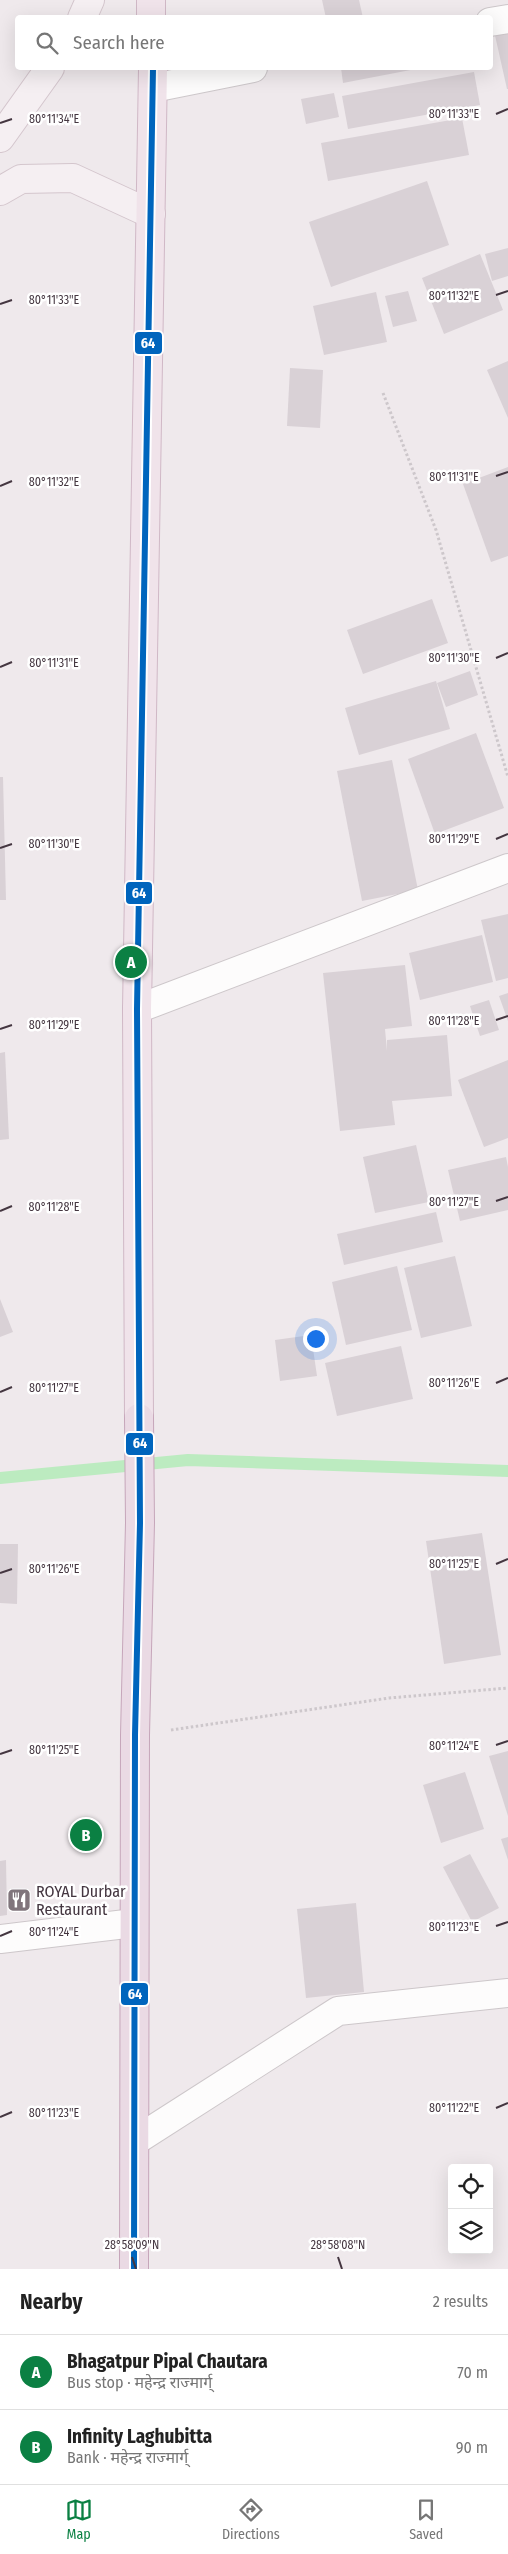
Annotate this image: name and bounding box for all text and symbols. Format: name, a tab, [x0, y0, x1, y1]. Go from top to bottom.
search box	[15, 15, 493, 70]
icon: search	[33, 29, 61, 57]
text: Search here	[73, 31, 165, 54]
text: 80°11'33"E	[429, 107, 480, 121]
text: 80°11'34"E	[29, 112, 79, 126]
text: 80°11'32"E	[429, 289, 479, 303]
text: 80°11'33"E	[29, 293, 80, 307]
line badge: 64	[134, 331, 163, 355]
text: 64	[141, 335, 155, 352]
text: 80°11'31"E	[429, 470, 479, 484]
text: 80°11'32"E	[29, 475, 79, 489]
text: 80°11'30"E	[428, 651, 480, 665]
text: 80°11'31"E	[29, 656, 79, 670]
text: 80°11'29"E	[429, 832, 480, 846]
text: 80°11'30"E	[28, 837, 80, 851]
line badge: 64	[125, 881, 153, 905]
text: 64	[132, 885, 146, 902]
pin: A	[115, 943, 147, 981]
text: 80°11'28"E	[429, 1014, 480, 1028]
text: 80°11'29"E	[29, 1018, 80, 1032]
text: 80°11'27"E	[429, 1195, 479, 1209]
text: 80°11'28"E	[29, 1200, 80, 1214]
your location	[303, 1326, 329, 1352]
text: 80°11'26"E	[429, 1376, 480, 1390]
text: 80°11'27"E	[29, 1381, 79, 1395]
line badge: 64	[125, 1432, 154, 1456]
text: 64	[133, 1435, 147, 1452]
text: 80°11'25"E	[429, 1557, 479, 1571]
text: 80°11'26"E	[29, 1562, 80, 1576]
text: 80°11'24"E	[429, 1739, 479, 1753]
text: 80°11'25"E	[29, 1743, 79, 1757]
pin: B	[70, 1816, 102, 1854]
place label: ROYAL Durbar Restaurant	[36, 1882, 126, 1919]
restaurant icon: ROYAL Durbar Restaurant	[6, 1887, 32, 1913]
text: 80°11'23"E	[429, 1920, 480, 1934]
text: 80°11'24"E	[29, 1925, 79, 1939]
line badge: 64	[120, 1982, 149, 2006]
text: 64	[128, 1986, 142, 2003]
text: 80°11'22"E	[429, 2101, 479, 2115]
text: 80°11'23"E	[29, 2106, 80, 2120]
map controls	[448, 2164, 493, 2254]
button: locate	[448, 2164, 493, 2209]
button: layers	[448, 2209, 493, 2254]
text: 28°58'09"N	[105, 2238, 159, 2252]
text: 28°58'08"N	[311, 2238, 365, 2252]
text: Nearby	[20, 2289, 82, 2315]
text: 2 results	[433, 2292, 488, 2311]
text: Bhagatpur Pipal Chautara	[67, 2350, 268, 2373]
text: A	[32, 2363, 40, 2382]
text: 70 m	[457, 2363, 488, 2382]
text: Bus stop · महेन्द्र राज्मार्ग्	[67, 2373, 212, 2392]
text: Infinity Laghubitta	[67, 2425, 212, 2448]
text: B	[32, 2438, 40, 2457]
text: 90 m	[456, 2438, 488, 2457]
text: Bank · महेन्द्र राज्मार्ग्	[67, 2448, 188, 2467]
tab: Map	[65, 2496, 93, 2543]
tab: Directions	[222, 2496, 280, 2543]
tab: Saved	[409, 2496, 443, 2543]

